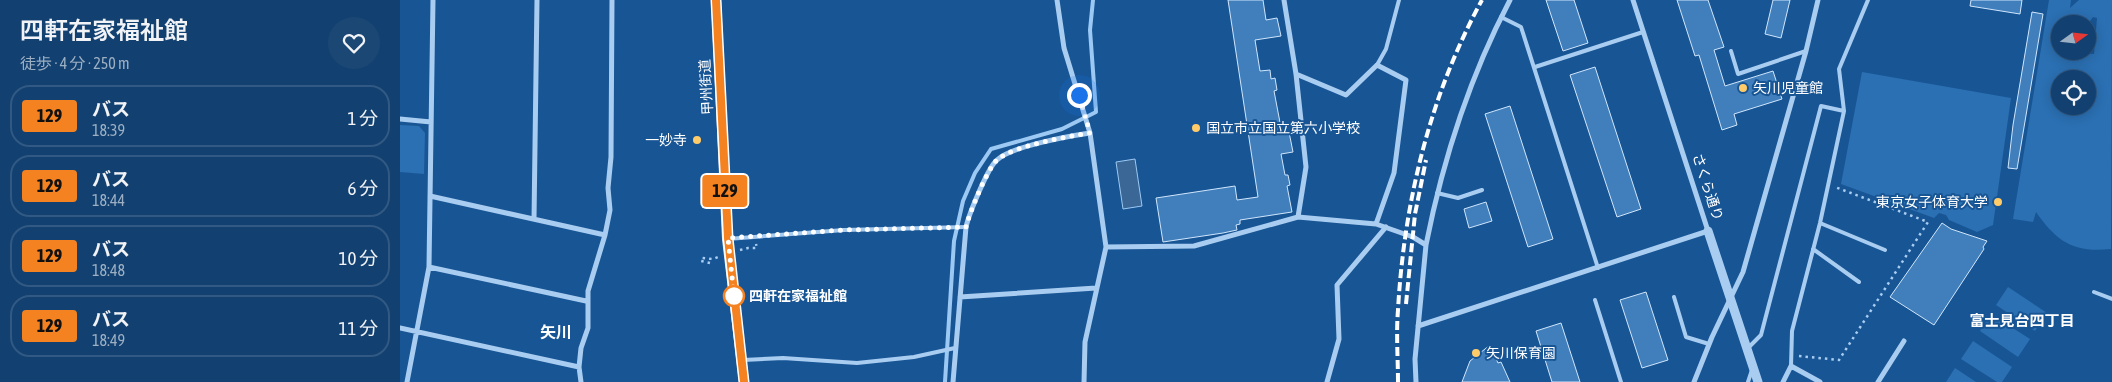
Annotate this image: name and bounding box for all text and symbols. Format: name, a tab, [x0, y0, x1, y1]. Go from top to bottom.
north arrow	[2051, 15, 2096, 60]
map controls	[2051, 15, 2096, 115]
text: 四軒在家福祉館	[20, 17, 188, 44]
button: heart	[328, 17, 380, 69]
text: 徒歩 · 4 分 · 250 m	[20, 54, 130, 72]
street label: 甲州街道	[697, 59, 715, 115]
button: locate	[2051, 70, 2096, 115]
place label: 矢川児童館	[1753, 80, 1823, 96]
marker: 矢川児童館	[1737, 82, 1749, 94]
your location	[1067, 83, 1092, 108]
text: バス	[92, 98, 130, 120]
text: 129	[37, 105, 62, 126]
text: 1 分	[347, 107, 378, 129]
place label: 国立市立国立第六小学校	[1206, 120, 1360, 136]
text: 18:39	[92, 121, 125, 139]
marker: 国立市立国立第六小学校	[1190, 122, 1202, 134]
place label: 一妙寺	[645, 132, 687, 148]
marker: 一妙寺	[691, 134, 703, 146]
street label: さくら通り	[1690, 151, 1726, 223]
text: バス	[92, 168, 130, 190]
text: 129	[37, 175, 62, 196]
line badge: 129	[696, 175, 754, 207]
text: 6 分	[347, 177, 378, 199]
text: 129	[712, 180, 738, 201]
text: 18:44	[92, 191, 125, 209]
place label: 東京女子体育大学	[1876, 194, 1988, 210]
marker: 東京女子体育大学	[1992, 196, 2004, 208]
text: バス	[92, 238, 130, 260]
text: 129	[37, 245, 62, 266]
text: 10 分	[339, 247, 378, 269]
text: 18:48	[92, 261, 125, 279]
marker: 四軒在家福祉館	[723, 285, 745, 307]
place label: 四軒在家福祉館	[749, 288, 847, 304]
text: バス	[92, 308, 130, 330]
district label: 富士見台四丁目	[1969, 312, 2075, 329]
text: 129	[37, 315, 62, 336]
text: 11 分	[339, 317, 378, 339]
district label: 矢川	[540, 323, 572, 341]
text: 18:49	[92, 331, 125, 349]
place label: 矢川保育園	[1486, 345, 1556, 361]
marker: 矢川保育園	[1470, 347, 1482, 359]

